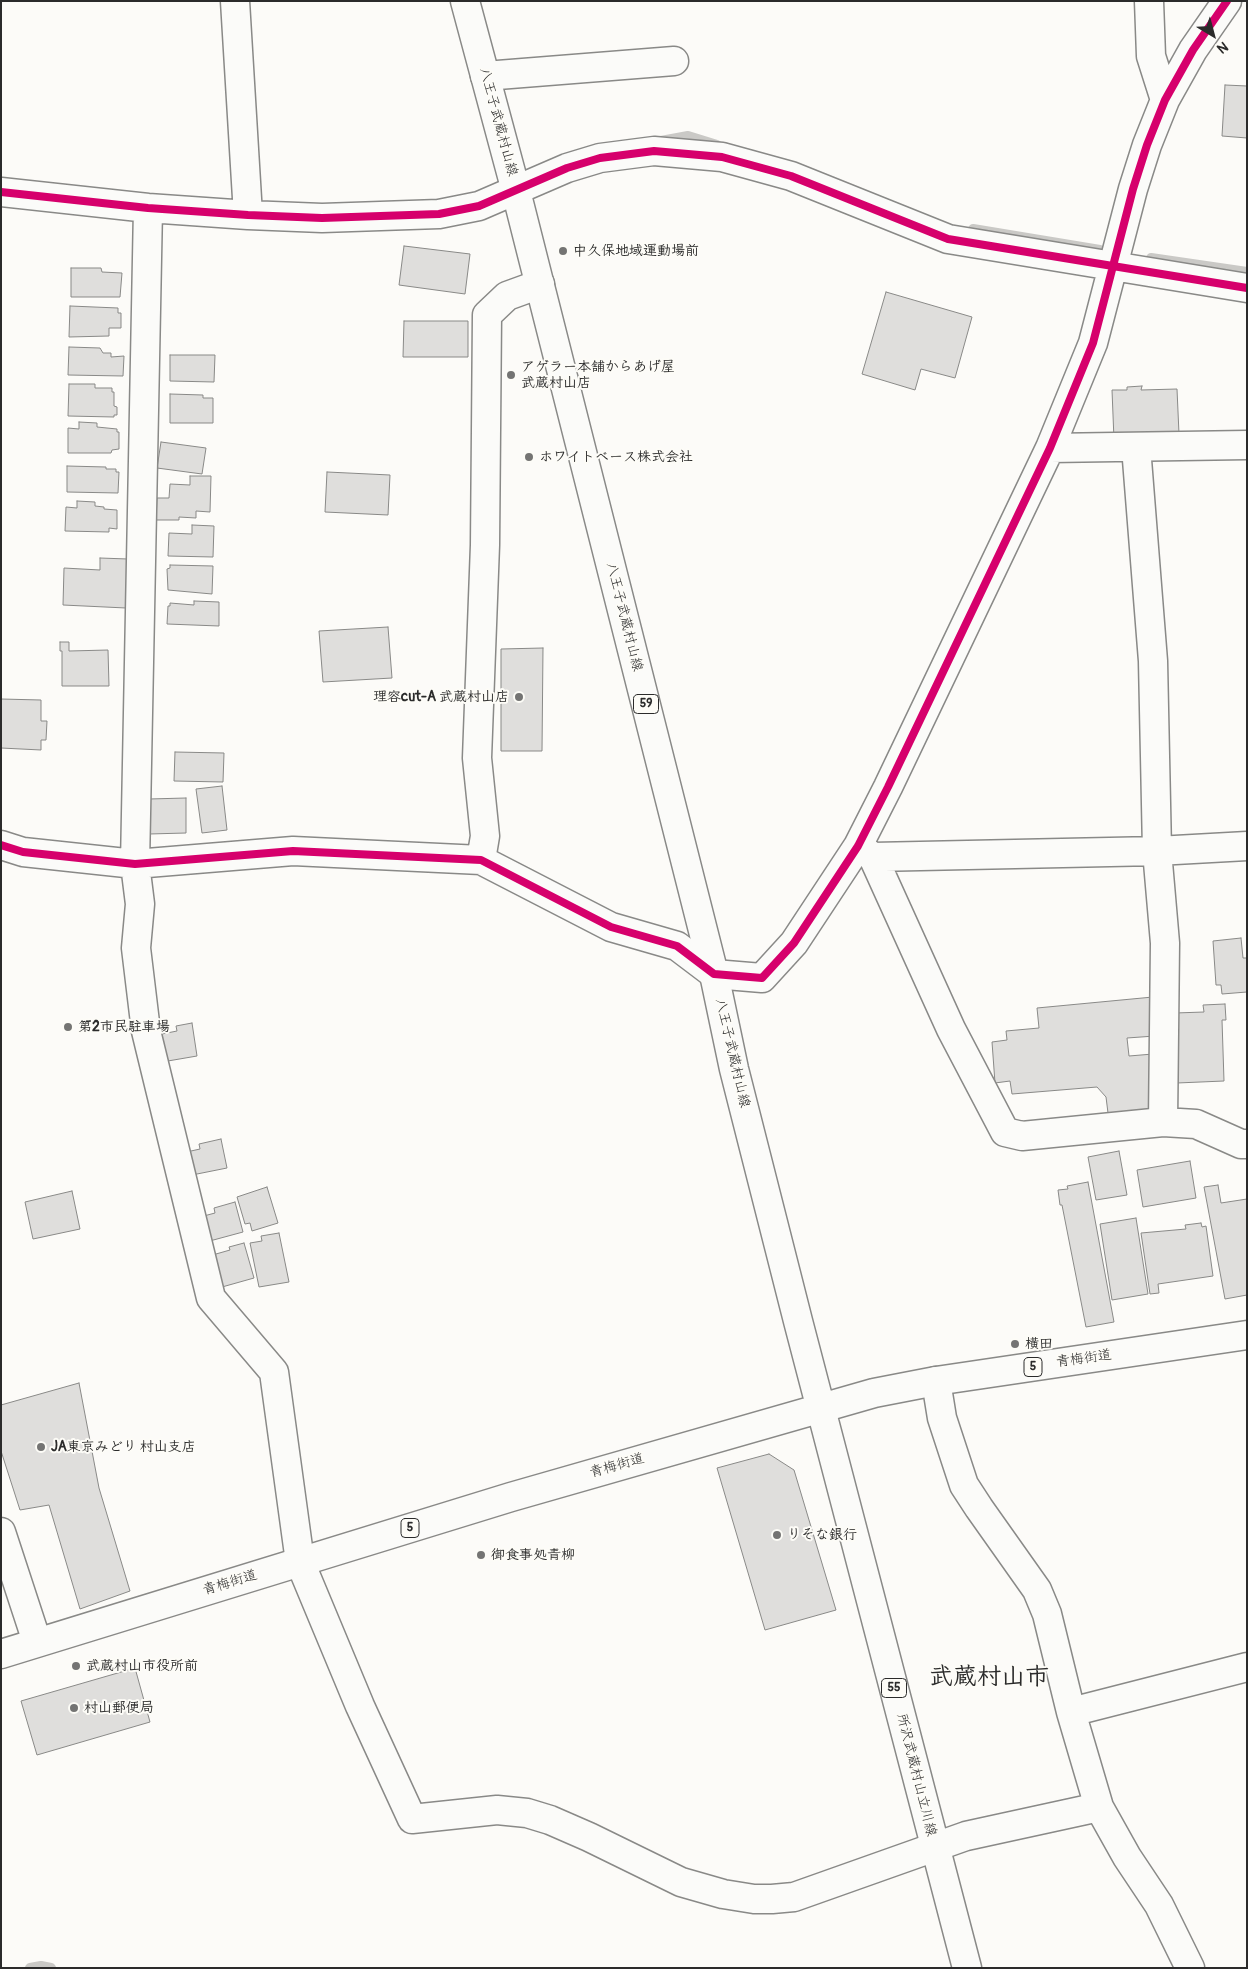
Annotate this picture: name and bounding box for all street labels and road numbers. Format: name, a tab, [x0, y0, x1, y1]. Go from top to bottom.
street label: 八王子武蔵村山線	[475, 66, 521, 178]
street label: 八王子武蔵村山線	[602, 561, 646, 673]
road number: 59	[634, 694, 658, 714]
street label: 八王子武蔵村山線	[711, 997, 753, 1109]
street label: 青梅街道	[1055, 1347, 1113, 1371]
road number: 5	[1024, 1358, 1042, 1376]
street label: 青梅街道	[588, 1450, 646, 1482]
road number: 5	[401, 1519, 419, 1538]
street label: 青梅街道	[201, 1567, 259, 1599]
road number: 55	[882, 1679, 906, 1698]
street label: 所沢武蔵村山立川線	[893, 1712, 939, 1838]

